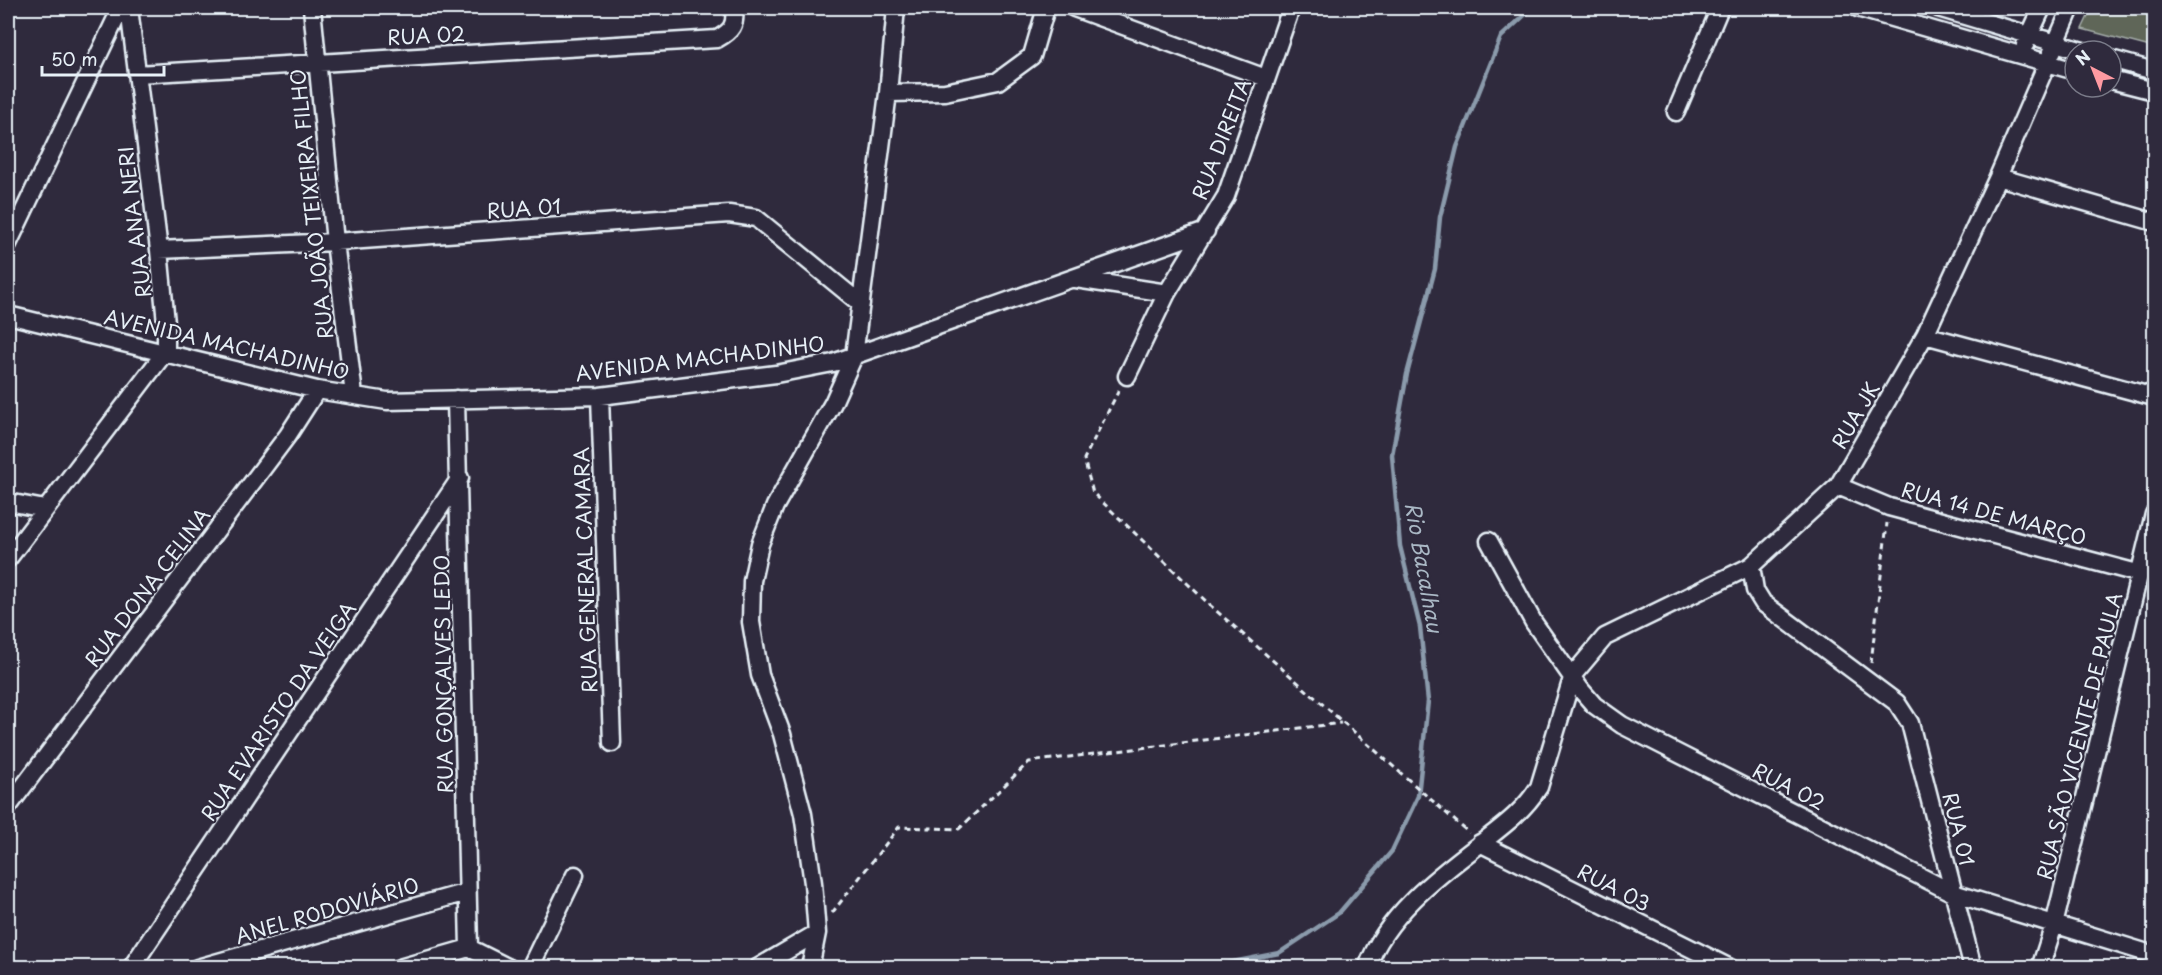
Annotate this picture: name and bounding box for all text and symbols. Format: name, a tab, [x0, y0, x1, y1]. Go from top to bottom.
street label: RUA 02	[386, 18, 466, 52]
scale bar	[42, 39, 164, 77]
north arrow	[2063, 39, 2123, 99]
text: N	[2070, 44, 2095, 70]
text: 50 m	[51, 45, 98, 72]
street label: RUA JOÃO TEIXEIRA FILHO	[282, 67, 340, 341]
street label: RUA DIREITA	[1184, 74, 1258, 204]
street label: RUA ANA NERI	[110, 144, 158, 300]
street label: RUA 01	[486, 190, 562, 226]
street label: AVENIDA MACHADINHO	[101, 301, 353, 387]
street label: AVENIDA MACHADINHO	[574, 328, 826, 388]
street label: RUA JK	[1824, 376, 1886, 454]
street label: RUA GENERAL CAMARA	[566, 446, 604, 694]
street label: RUA 14 DE MARÇO	[1898, 474, 2090, 552]
water label: Rio Bacalhau	[1398, 499, 1453, 636]
street label: RUA DONA CELINA	[77, 501, 217, 673]
street label: RUA GONÇALVES LEDO	[426, 554, 460, 794]
street label: RUA SÃO VICENTE DE PAULA	[2029, 589, 2129, 883]
street label: RUA EVARISTO DA VEIGA	[193, 595, 363, 827]
street label: RUA 02	[1747, 755, 1831, 817]
street label: RUA 01	[1935, 789, 1983, 869]
street label: RUA 03	[1572, 856, 1656, 918]
street label: ANEL RODOVIÁRIO	[231, 869, 423, 951]

